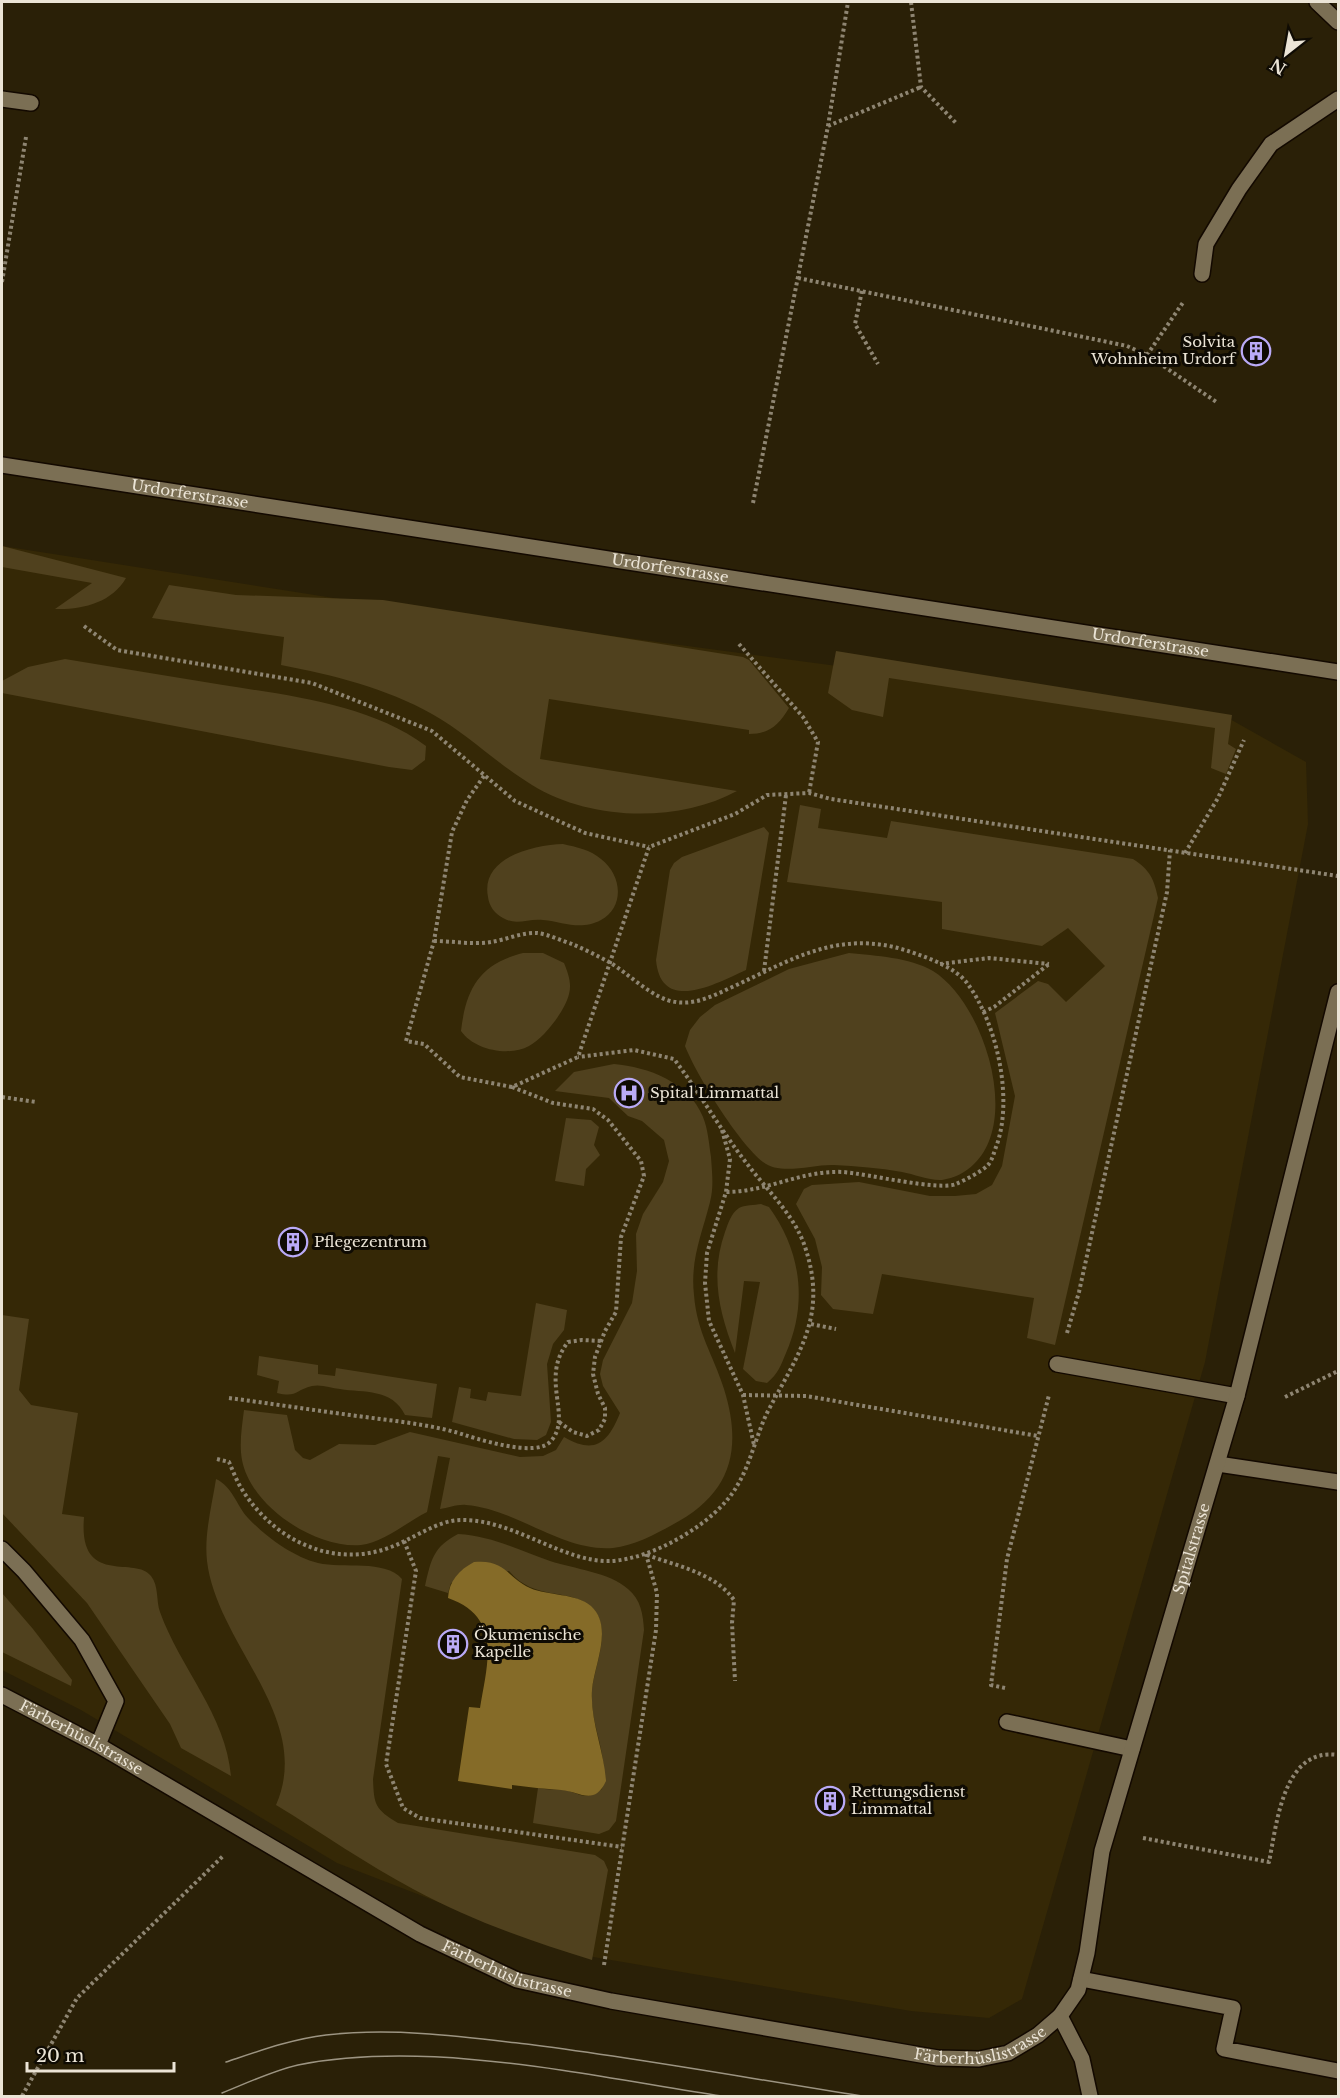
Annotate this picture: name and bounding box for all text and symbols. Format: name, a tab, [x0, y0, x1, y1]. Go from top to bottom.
north arrow	[1256, 24, 1316, 84]
text: N	[1267, 54, 1290, 79]
place label: Solvita Wohnheim Urdorf	[1090, 332, 1237, 368]
building icon: Solvita Wohnheim Urdorf	[1240, 335, 1272, 367]
street label: Urdorferstrasse	[130, 475, 250, 512]
street label: Urdorferstrasse	[610, 550, 730, 586]
street label: Urdorferstrasse	[1090, 624, 1210, 661]
hospital icon: Spital Limmattal	[613, 1077, 645, 1109]
place label: Spital Limmattal	[650, 1083, 779, 1102]
building icon: Pflegezentrum	[277, 1226, 309, 1258]
place label: Pflegezentrum	[314, 1232, 427, 1251]
street label: Spitalstrasse	[1169, 1501, 1214, 1596]
place label: Ökumenische Kapelle	[474, 1625, 581, 1661]
building icon: Ökumenische Kapelle	[437, 1628, 469, 1660]
street label: Färberhüslistrasse	[16, 1696, 147, 1778]
place label: Rettungsdienst Limmattal	[851, 1782, 966, 1818]
building icon: Rettungsdienst Limmattal	[814, 1785, 846, 1817]
street label: Färberhüslistrasse	[439, 1936, 574, 2001]
street label: Färberhüslistrasse	[913, 2022, 1050, 2069]
scale bar	[27, 2035, 174, 2073]
text: 20 m	[36, 2045, 84, 2067]

